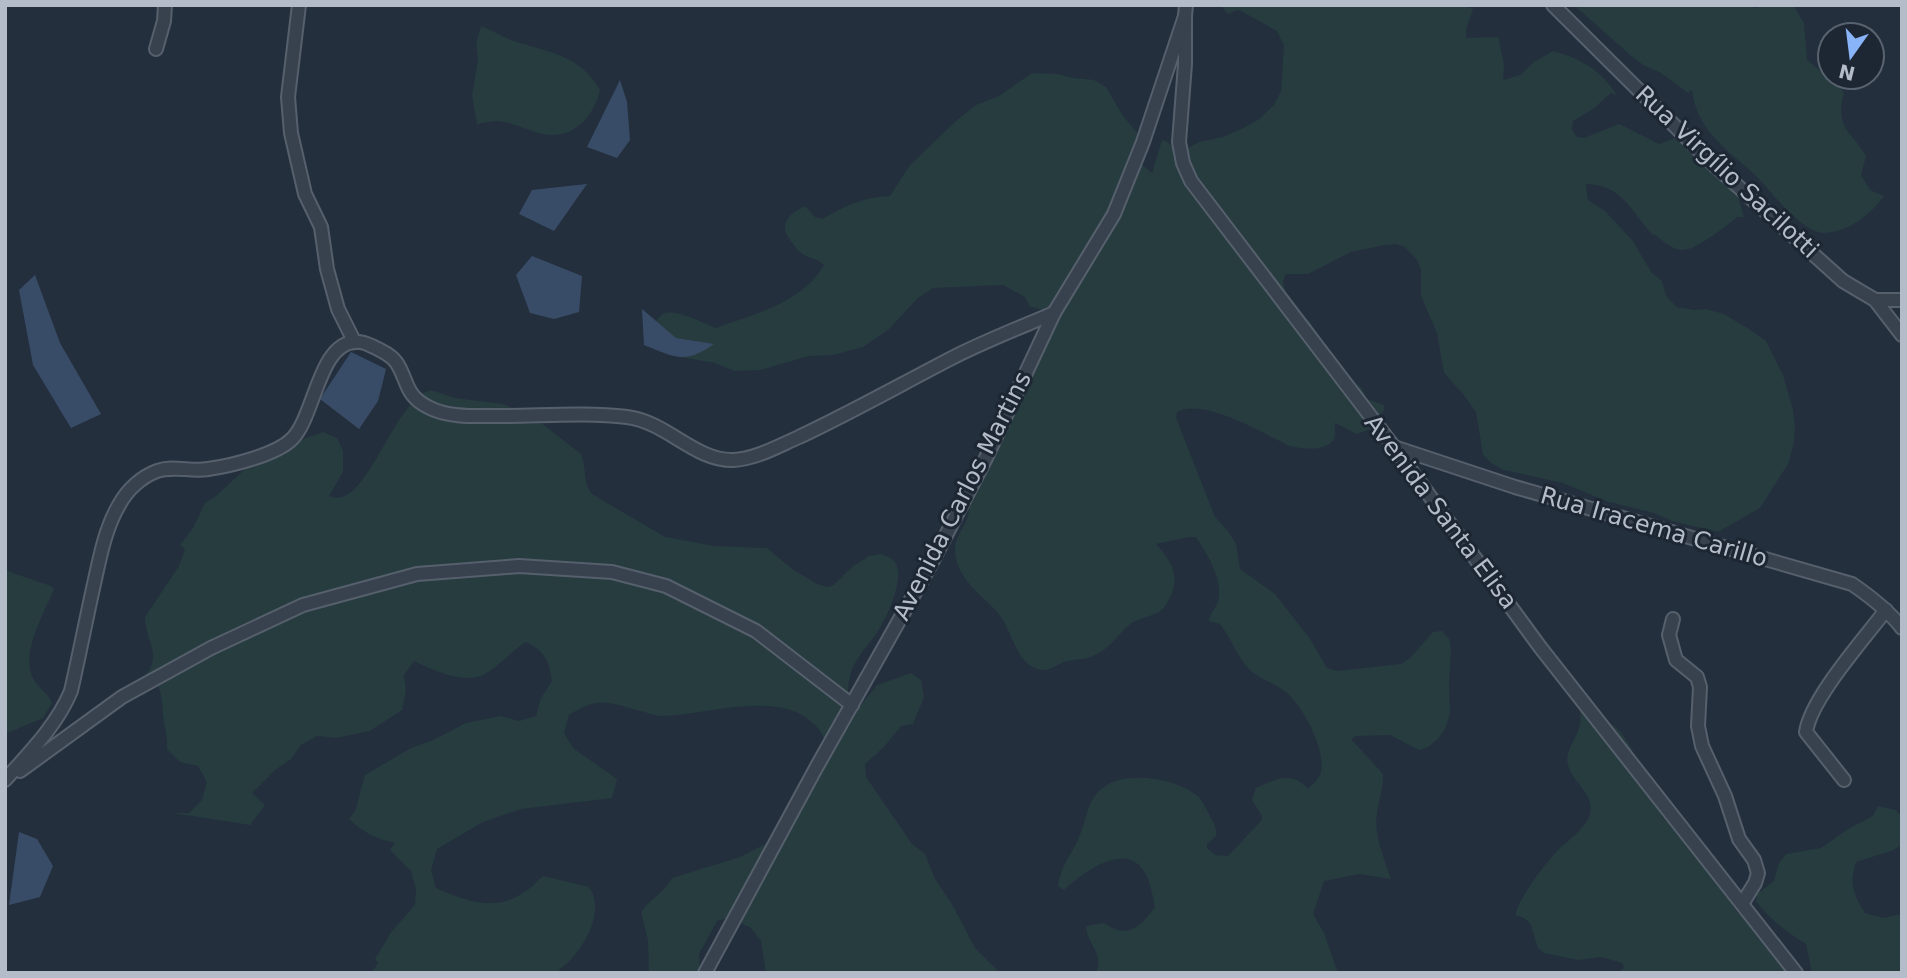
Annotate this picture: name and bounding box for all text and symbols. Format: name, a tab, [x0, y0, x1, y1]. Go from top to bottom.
north arrow	[1816, 21, 1886, 91]
text: N	[1837, 60, 1857, 85]
street label: Rua Virgílio Sacilotti	[1630, 80, 1824, 264]
street label: Avenida Carlos Martins	[887, 367, 1037, 625]
street label: Avenida Santa Elisa	[1359, 409, 1523, 615]
street label: Rua Iracema Carillo	[1537, 481, 1771, 573]

